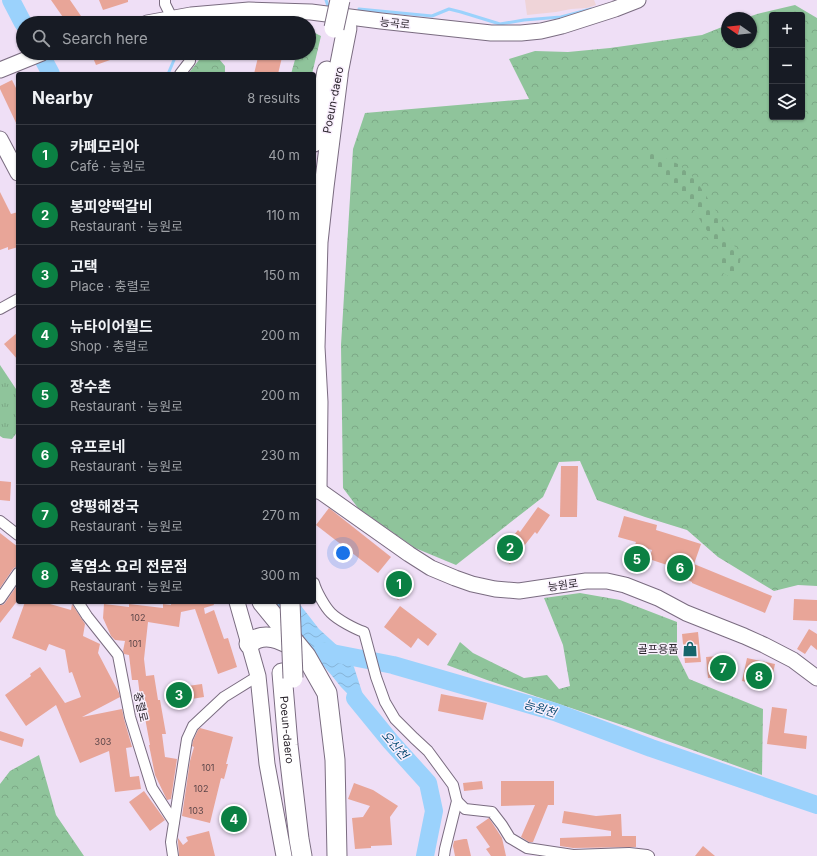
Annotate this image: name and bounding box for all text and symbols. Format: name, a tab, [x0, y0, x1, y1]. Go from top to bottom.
north arrow	[721, 12, 757, 48]
map controls	[769, 12, 805, 120]
button: +	[769, 12, 805, 48]
street label: 능곡로	[379, 14, 411, 32]
search box	[16, 16, 316, 60]
icon: search	[30, 27, 52, 49]
text: Search here	[62, 29, 148, 48]
button: −	[769, 48, 805, 84]
street label: Poeun-daero	[320, 65, 346, 135]
button: layers	[769, 84, 805, 120]
text: Nearby	[32, 88, 93, 108]
text: 8 results	[247, 90, 300, 106]
text: 카페모리아	[70, 137, 139, 156]
text: 1	[42, 147, 48, 163]
text: 40 m	[268, 147, 300, 163]
text: Café · 능원로	[70, 158, 146, 174]
text: 봉피양떡갈비	[70, 197, 153, 216]
text: 2	[41, 207, 49, 223]
text: 110 m	[266, 207, 300, 223]
text: Restaurant · 능원로	[70, 218, 183, 234]
text: 고택	[70, 257, 98, 276]
text: 3	[41, 267, 49, 283]
text: 150 m	[264, 267, 300, 283]
text: Place · 충렬로	[70, 278, 151, 294]
text: 뉴타이어월드	[70, 317, 153, 336]
text: 4	[41, 327, 49, 343]
text: 200 m	[261, 327, 300, 343]
text: Shop · 충렬로	[70, 338, 149, 354]
text: 장수촌	[70, 377, 111, 396]
text: 5	[41, 387, 49, 403]
text: 200 m	[261, 387, 300, 403]
text: Restaurant · 능원로	[70, 398, 183, 414]
text: 유프로네	[70, 437, 125, 456]
text: 6	[41, 447, 49, 463]
text: 230 m	[261, 447, 300, 463]
text: Restaurant · 능원로	[70, 458, 183, 474]
text: 양평해장국	[70, 497, 139, 516]
text: 7	[41, 507, 49, 523]
text: 270 m	[262, 507, 300, 523]
text: Restaurant · 능원로	[70, 518, 183, 534]
pin: 2	[497, 533, 523, 563]
your location	[333, 543, 353, 563]
pin: 5	[624, 544, 650, 574]
pin: 6	[667, 553, 693, 583]
text: 흑염소 요리 전문점	[70, 557, 188, 576]
text: 8	[41, 567, 49, 583]
text: 300 m	[261, 567, 300, 583]
pin: 1	[386, 569, 412, 599]
street label: 능원로	[547, 576, 579, 594]
text: Restaurant · 능원로	[70, 578, 183, 594]
house number: 102	[131, 612, 145, 623]
house number: 101	[129, 638, 142, 649]
shop icon: 골프용품	[681, 640, 699, 658]
place label: 골프용품	[638, 642, 678, 656]
pin: 7	[710, 653, 736, 683]
pin: 8	[746, 661, 772, 691]
pin: 3	[166, 680, 192, 710]
street label: 충렬로	[131, 691, 151, 723]
street label: Poeun-daero	[277, 695, 297, 765]
water label: 능원천	[522, 696, 560, 721]
water label: 오산천	[378, 728, 413, 764]
house number: 303	[95, 736, 112, 747]
house number: 101	[202, 762, 215, 773]
house number: 102	[194, 783, 208, 794]
pin: 4	[221, 804, 247, 834]
house number: 103	[189, 805, 204, 816]

